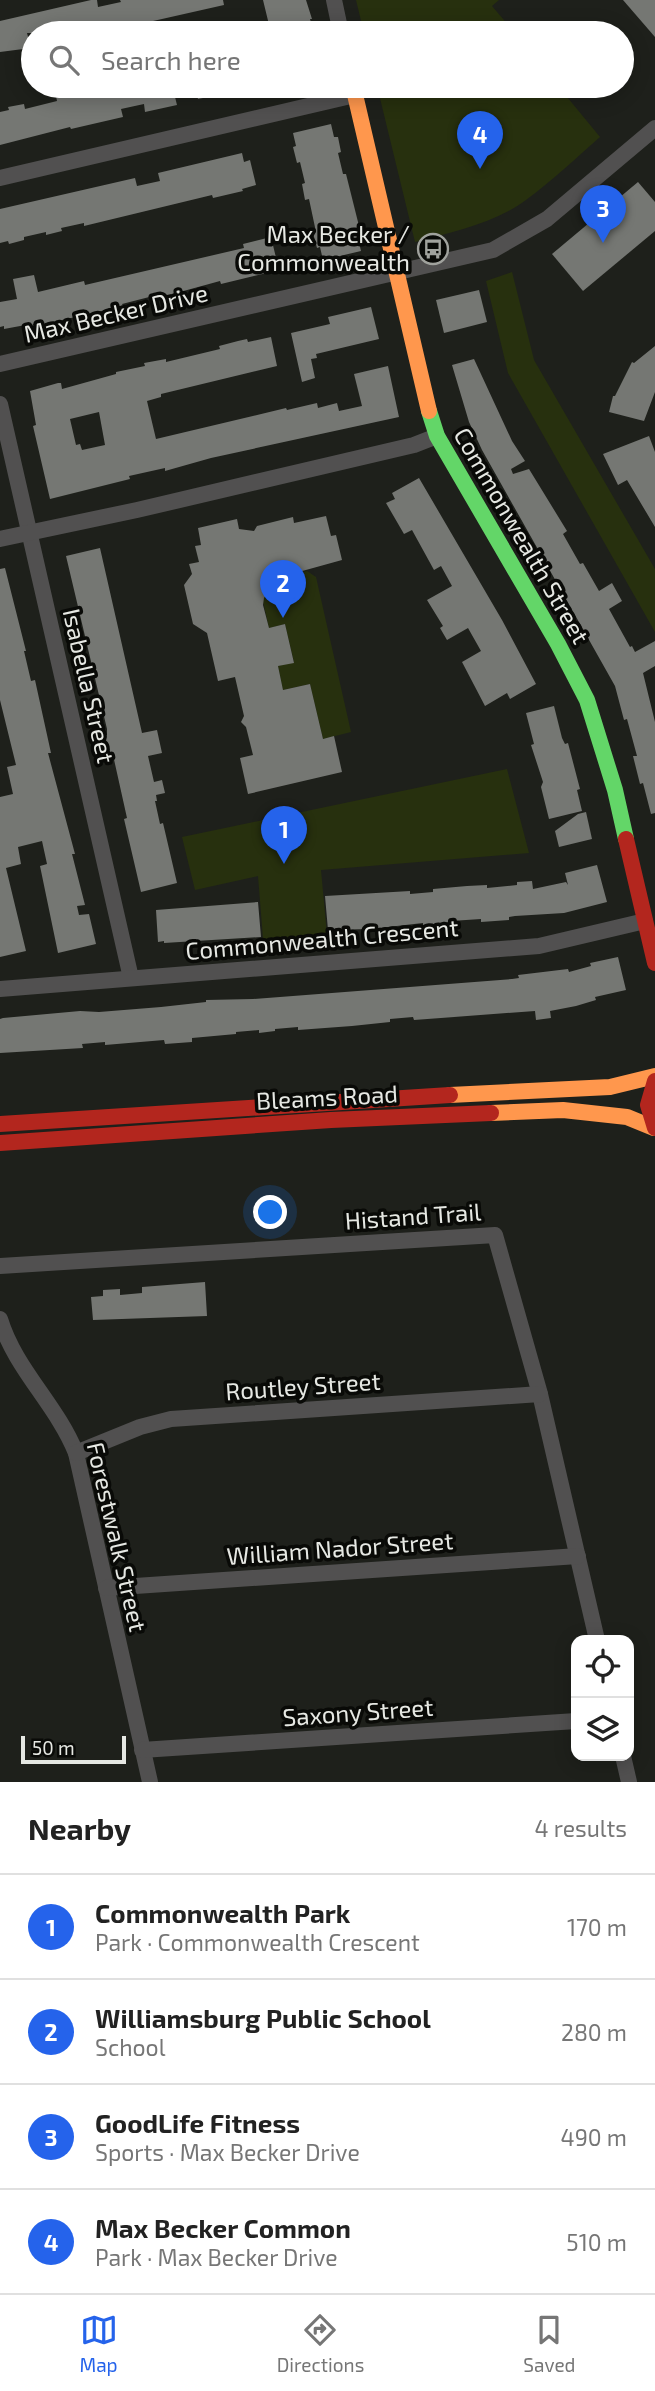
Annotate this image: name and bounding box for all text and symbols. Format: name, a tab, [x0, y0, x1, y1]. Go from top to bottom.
search box	[21, 21, 634, 98]
icon: search	[45, 41, 83, 79]
text: Search here	[101, 44, 241, 75]
pin: 4	[457, 111, 503, 169]
pin: 3	[580, 185, 626, 243]
place label: Max Becker / Commonwealth	[237, 219, 410, 276]
bus stop icon: Max Becker / Commonwealth	[416, 232, 450, 266]
street label: Max Becker Drive	[21, 277, 210, 348]
street label: Commonwealth Street	[449, 422, 596, 649]
pin: 2	[260, 560, 306, 618]
street label: Isabella Street	[58, 606, 121, 766]
pin: 1	[261, 806, 307, 864]
street label: Commonwealth Crescent	[184, 912, 459, 965]
street label: Bleams Road	[255, 1078, 399, 1115]
your location	[253, 1195, 287, 1229]
street label: Histand Trail	[344, 1196, 482, 1235]
street label: Routley Street	[224, 1366, 381, 1405]
street label: Forestwalk Street	[82, 1439, 153, 1634]
street label: William Nador Street	[226, 1525, 454, 1570]
map controls	[571, 1635, 634, 1761]
button: locate	[571, 1635, 634, 1698]
street label: Saxony Street	[282, 1692, 434, 1731]
button: layers	[571, 1698, 634, 1761]
scale bar	[21, 1733, 126, 1765]
text: 50 m	[32, 1736, 75, 1759]
text: Nearby	[28, 1810, 131, 1846]
text: 4 results	[535, 1814, 627, 1842]
text: Commonwealth Park	[95, 1897, 350, 1928]
text: 1	[46, 1913, 56, 1941]
text: 170 m	[567, 1913, 627, 1941]
text: Park · Commonwealth Crescent	[95, 1928, 420, 1956]
text: Williamsburg Public School	[95, 2002, 431, 2033]
text: 2	[44, 2018, 58, 2046]
text: 280 m	[561, 2018, 627, 2046]
text: School	[95, 2033, 165, 2061]
text: GoodLife Fitness	[95, 2107, 300, 2138]
text: 3	[44, 2123, 58, 2151]
text: 490 m	[561, 2123, 627, 2151]
text: Sports · Max Becker Drive	[95, 2138, 360, 2166]
text: Max Becker Common	[95, 2212, 351, 2243]
text: 4	[44, 2228, 58, 2256]
text: 510 m	[566, 2228, 627, 2256]
text: Park · Max Becker Drive	[95, 2243, 338, 2271]
tab: Map	[80, 2311, 118, 2376]
tab: Directions	[277, 2311, 364, 2376]
tab: Saved	[523, 2311, 575, 2376]

